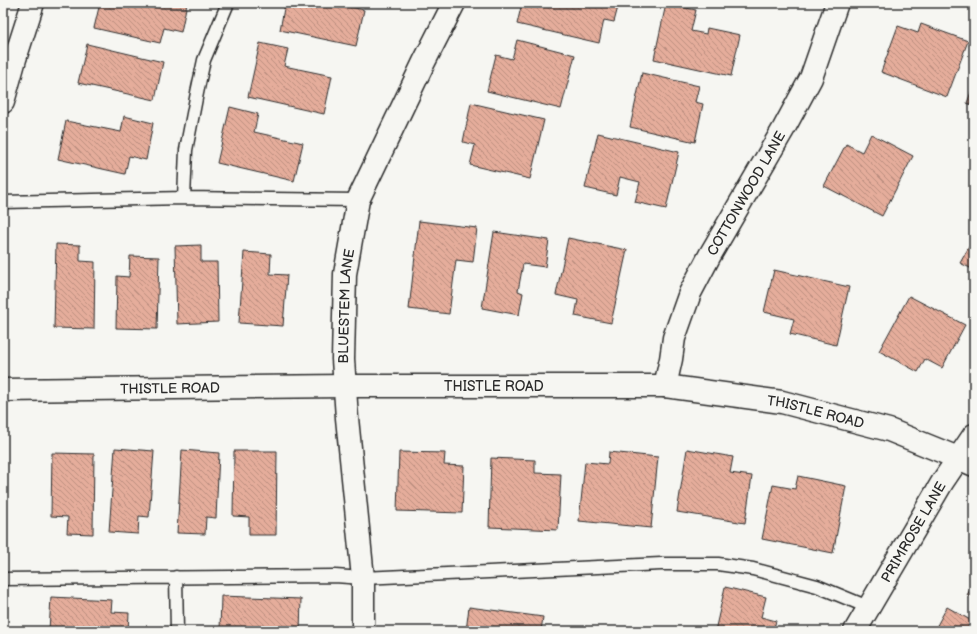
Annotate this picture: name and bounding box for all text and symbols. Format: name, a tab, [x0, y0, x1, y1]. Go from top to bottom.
street label: COTTONWOOD LANE	[704, 128, 789, 259]
street label: BLUESTEM LANE	[335, 247, 358, 364]
street label: THISTLE ROAD	[444, 378, 544, 395]
street label: THISTLE ROAD	[120, 379, 220, 398]
street label: THISTLE ROAD	[766, 392, 866, 432]
street label: PRIMROSE LANE	[878, 479, 950, 585]

